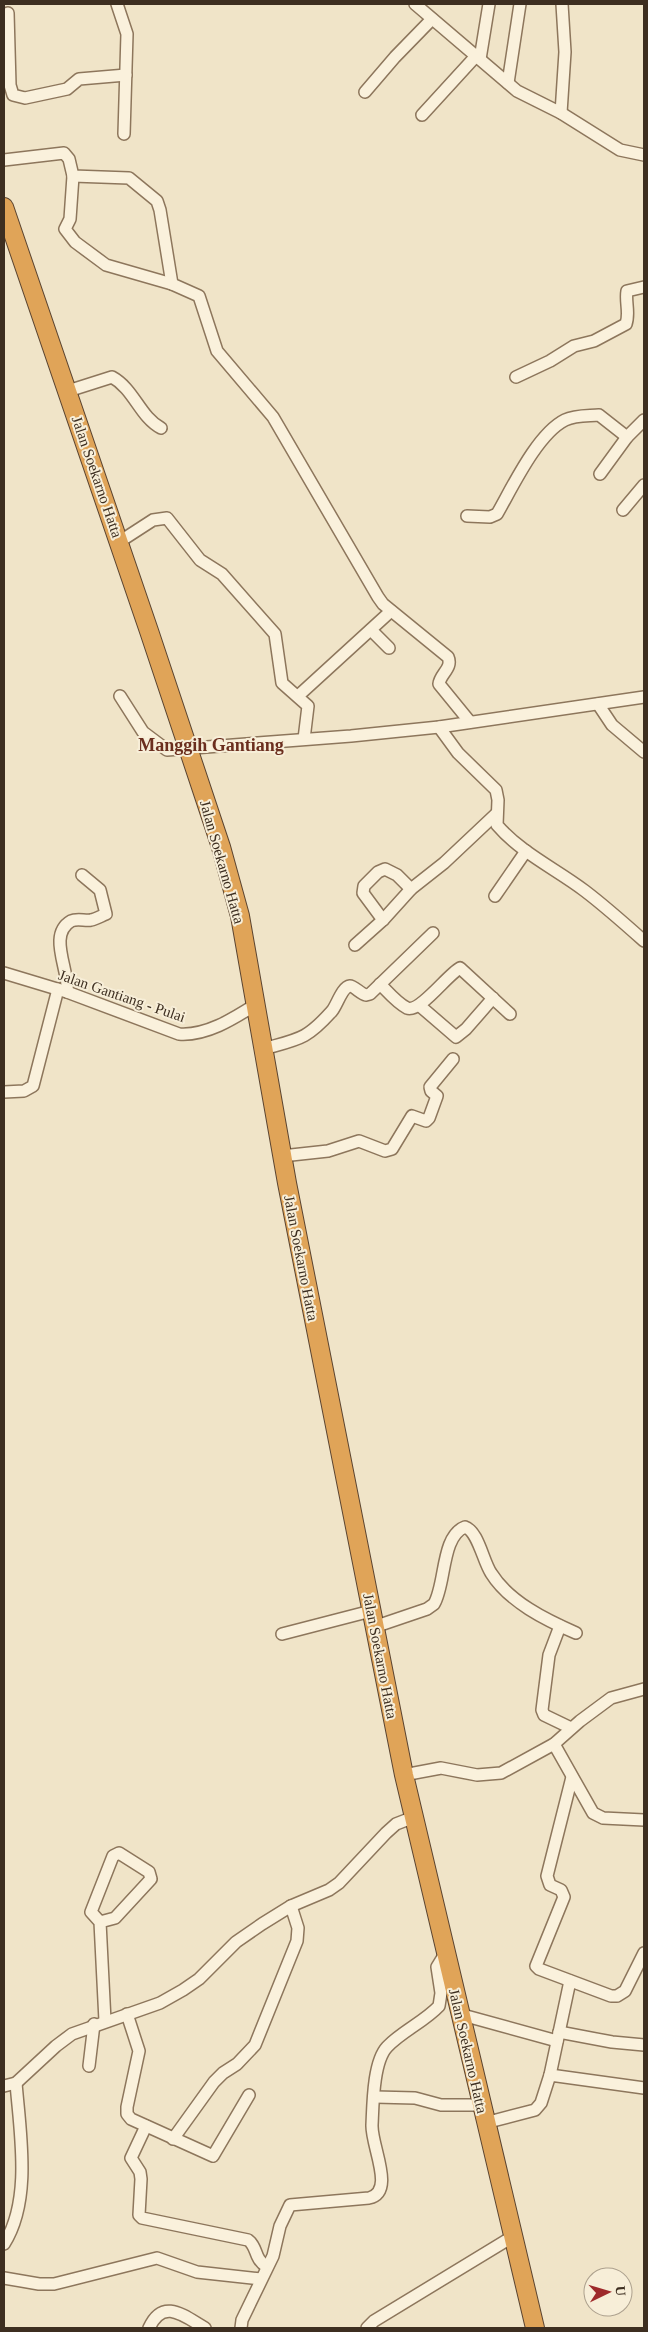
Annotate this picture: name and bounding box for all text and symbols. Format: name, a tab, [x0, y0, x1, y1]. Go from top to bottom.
street label: Jalan Soekarno Hatta	[69, 414, 125, 540]
district label: Manggih Gantiang	[138, 735, 284, 755]
street label: Jalan Soekarno Hatta	[197, 799, 247, 926]
street label: Jalan Gantiang - Pulai	[57, 967, 187, 1025]
street label: Jalan Soekarno Hatta	[281, 1194, 321, 1322]
street label: Jalan Soekarno Hatta	[360, 1592, 400, 1720]
street label: Jalan Soekarno Hatta	[446, 1987, 490, 2115]
north arrow	[583, 2267, 633, 2317]
text: U	[613, 2285, 628, 2297]

